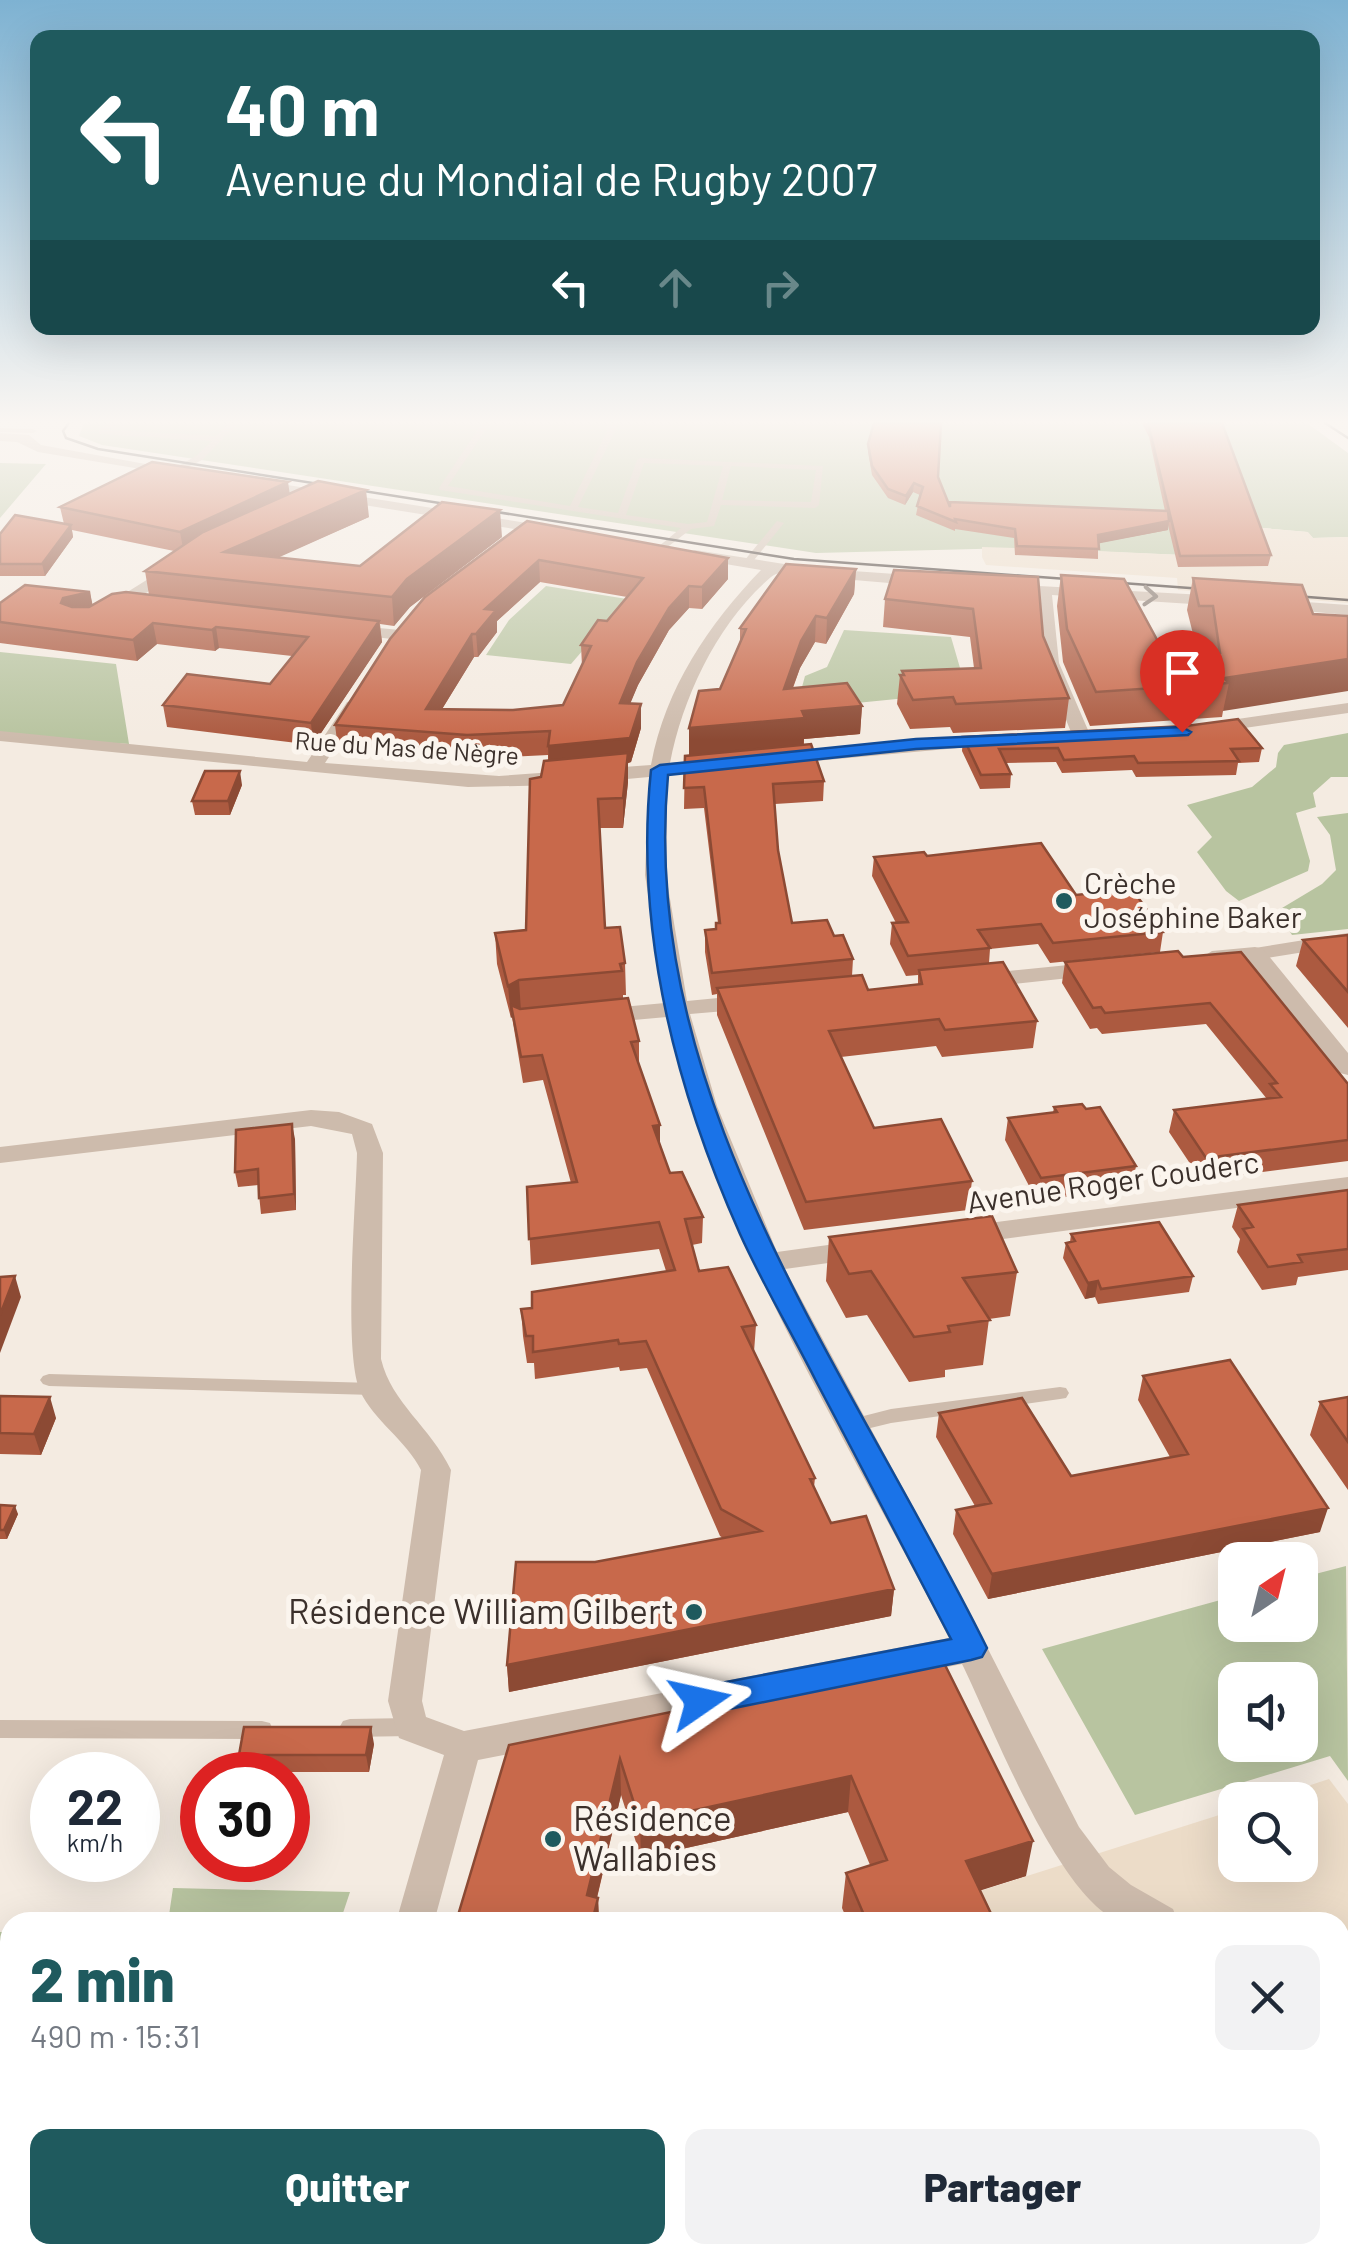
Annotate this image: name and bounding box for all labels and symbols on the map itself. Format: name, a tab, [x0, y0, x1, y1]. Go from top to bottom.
one-way arrow	[1143, 585, 1159, 607]
pin	[1140, 630, 1225, 733]
street label: Rue du Mas de Nègre	[294, 724, 520, 770]
place label: Crèche Joséphine Baker	[1084, 864, 1302, 934]
marker: Crèche Joséphine Baker	[1053, 890, 1075, 912]
street label: Avenue Roger Couderc	[965, 1143, 1261, 1219]
north arrow	[1218, 1542, 1318, 1642]
place label: Résidence William Gilbert	[288, 1589, 674, 1631]
marker: Résidence William Gilbert	[683, 1601, 705, 1623]
position arrow	[648, 1649, 752, 1753]
speed limit sign: 30	[180, 1752, 310, 1882]
place label: Résidence Wallabies	[573, 1796, 732, 1878]
marker: Résidence Wallabies	[542, 1828, 564, 1850]

